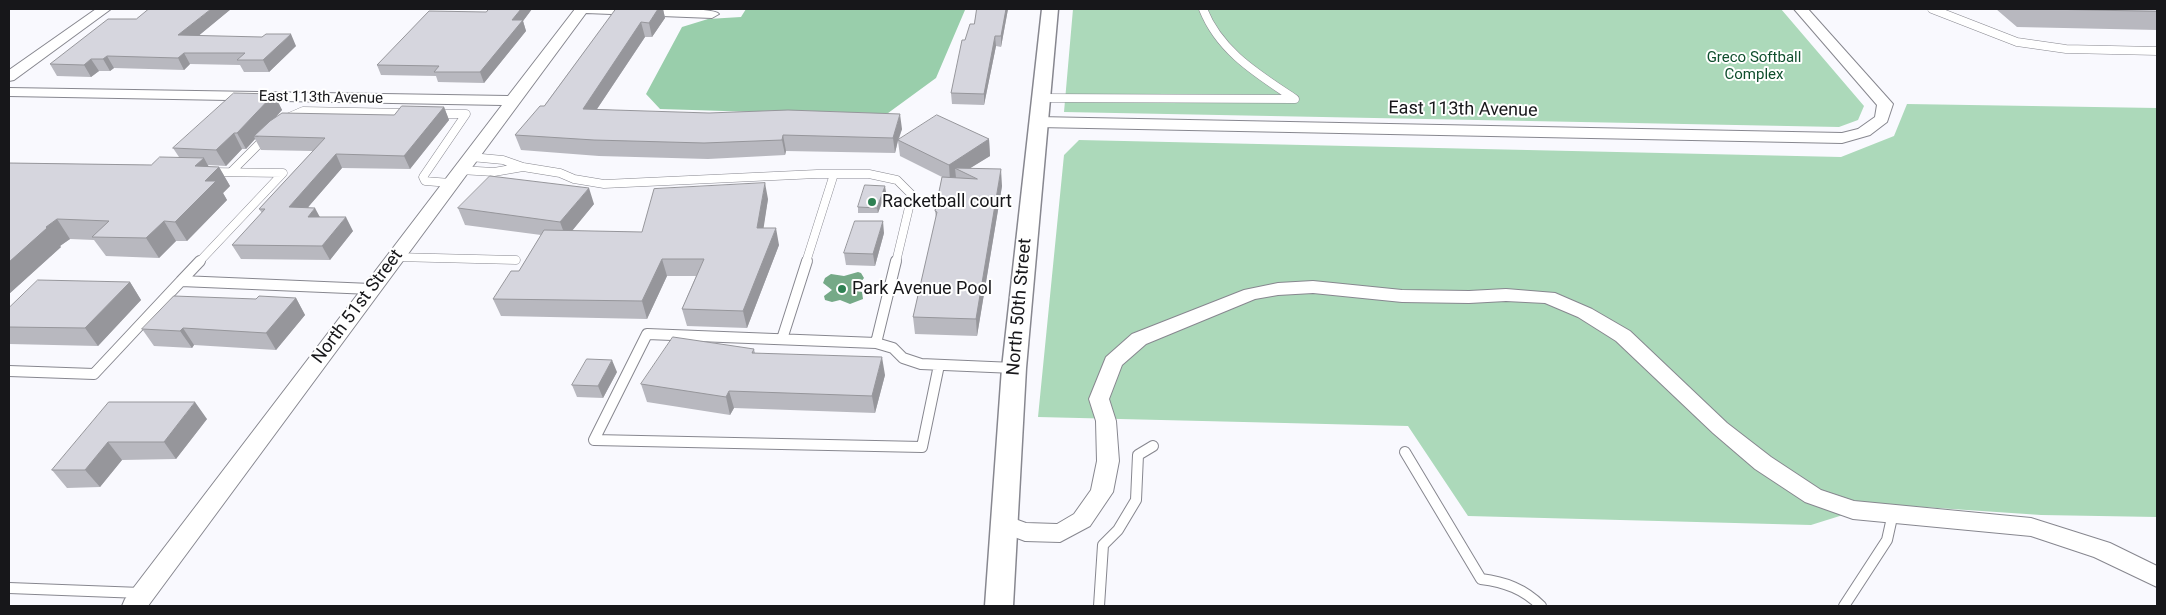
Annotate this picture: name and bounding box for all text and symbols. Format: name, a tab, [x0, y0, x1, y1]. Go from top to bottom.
park label: Greco Softball Complex	[1707, 49, 1801, 84]
street label: East 113th Avenue	[259, 88, 383, 108]
street label: East 113th Avenue	[1388, 98, 1538, 122]
place label: Racketball court	[882, 191, 1012, 213]
marker: Racketball court	[866, 196, 878, 208]
street label: North 50th Street	[1003, 237, 1037, 377]
street label: North 51st Street	[308, 246, 408, 368]
place label: Park Avenue Pool	[852, 278, 992, 300]
marker: Park Avenue Pool	[836, 283, 848, 295]

